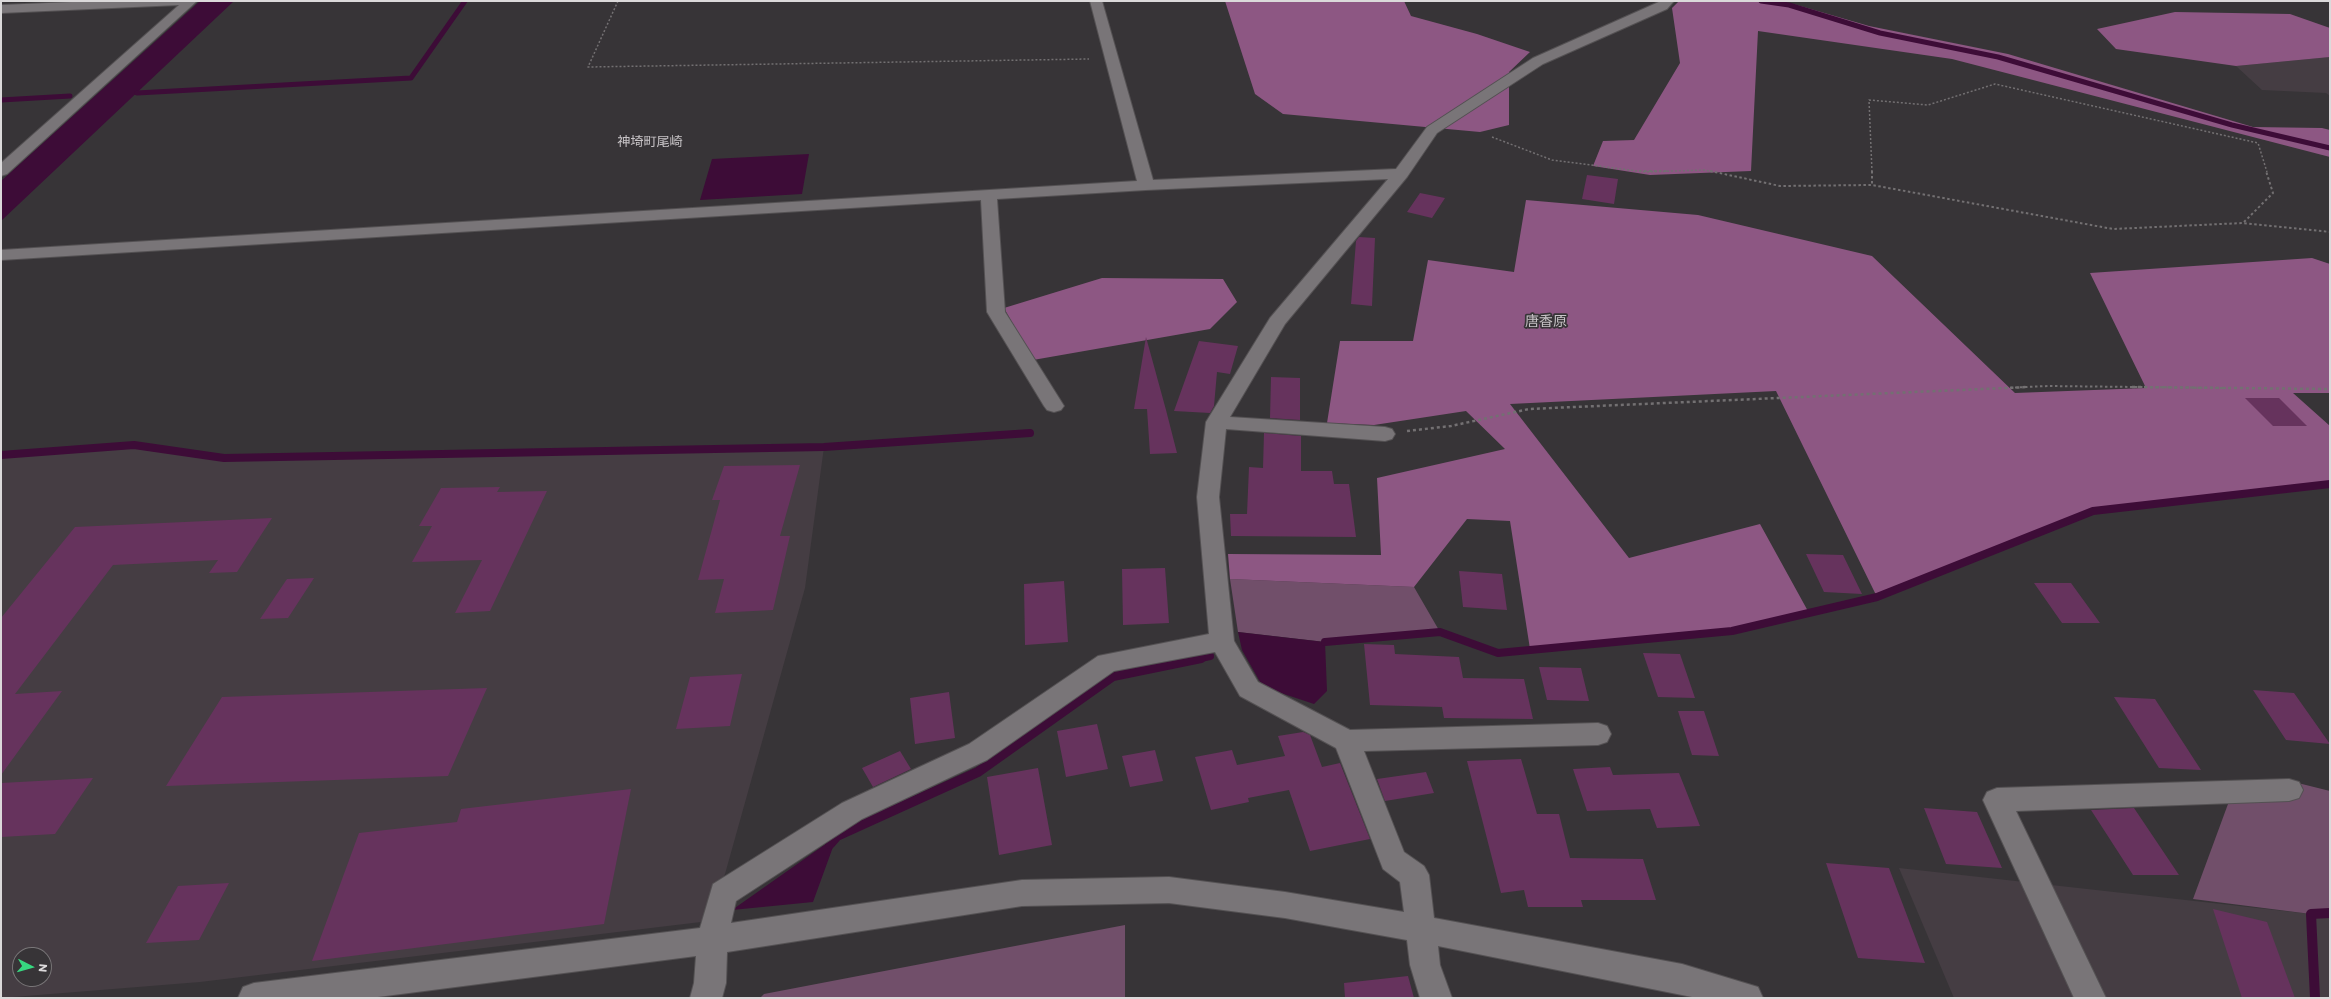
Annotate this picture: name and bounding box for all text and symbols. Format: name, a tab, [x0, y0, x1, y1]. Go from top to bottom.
district label: 神埼町尾崎	[618, 135, 682, 151]
district label: 唐香原	[1525, 314, 1567, 330]
north arrow	[12, 947, 52, 987]
text: N	[35, 963, 51, 973]

